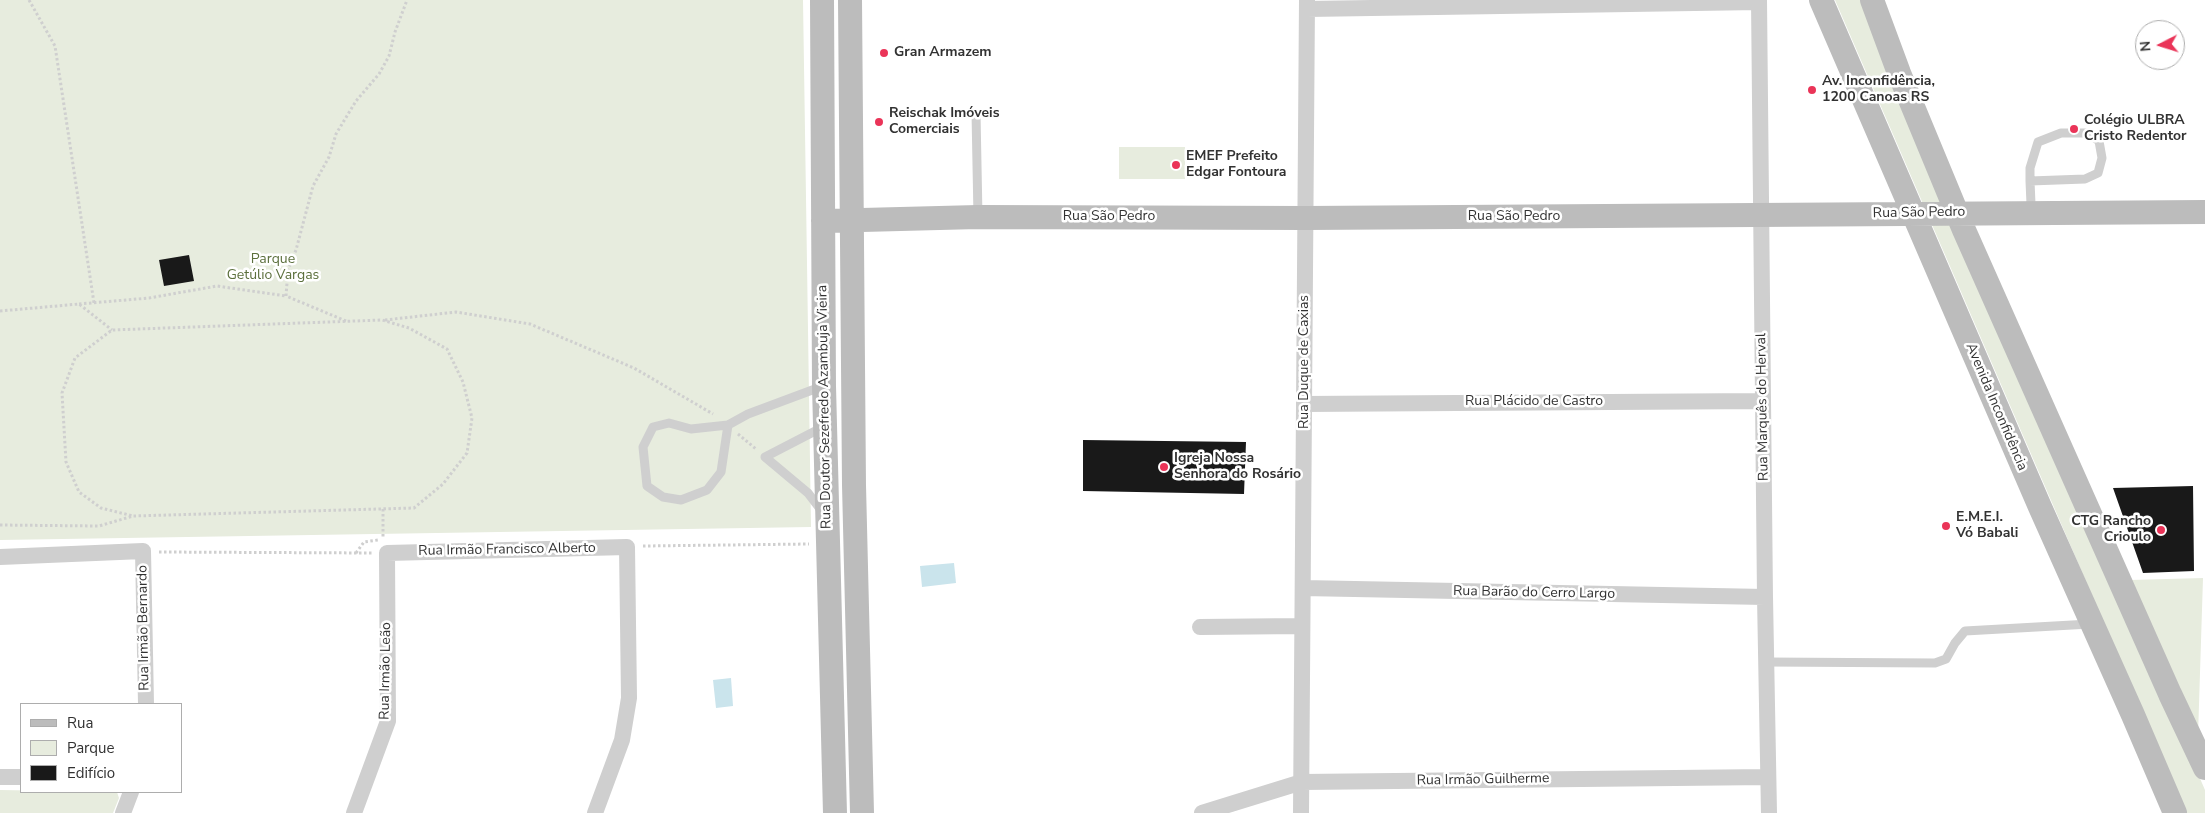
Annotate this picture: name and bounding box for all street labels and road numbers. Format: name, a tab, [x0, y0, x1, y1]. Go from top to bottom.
street label: Rua São Pedro	[1873, 204, 1965, 222]
street label: Rua São Pedro	[1063, 209, 1155, 225]
street label: Rua São Pedro	[1468, 209, 1560, 225]
street label: Rua Doutor Sezefredo Azambuja Vieira	[814, 285, 836, 529]
street label: Rua Duque de Caxias	[1297, 295, 1313, 429]
street label: Rua Marquês do Herval	[1753, 333, 1773, 481]
street label: Avenida Inconfidência	[1962, 341, 2030, 473]
street label: Rua Plácido de Castro	[1465, 394, 1603, 410]
street label: Rua Irmão Francisco Alberto	[418, 540, 596, 560]
street label: Rua Irmão Bernardo	[135, 565, 153, 691]
street label: Rua Barão do Cerro Largo	[1453, 583, 1615, 603]
street label: Rua Irmão Leão	[377, 622, 395, 720]
street label: Rua Irmão Guilherme	[1416, 770, 1550, 790]

